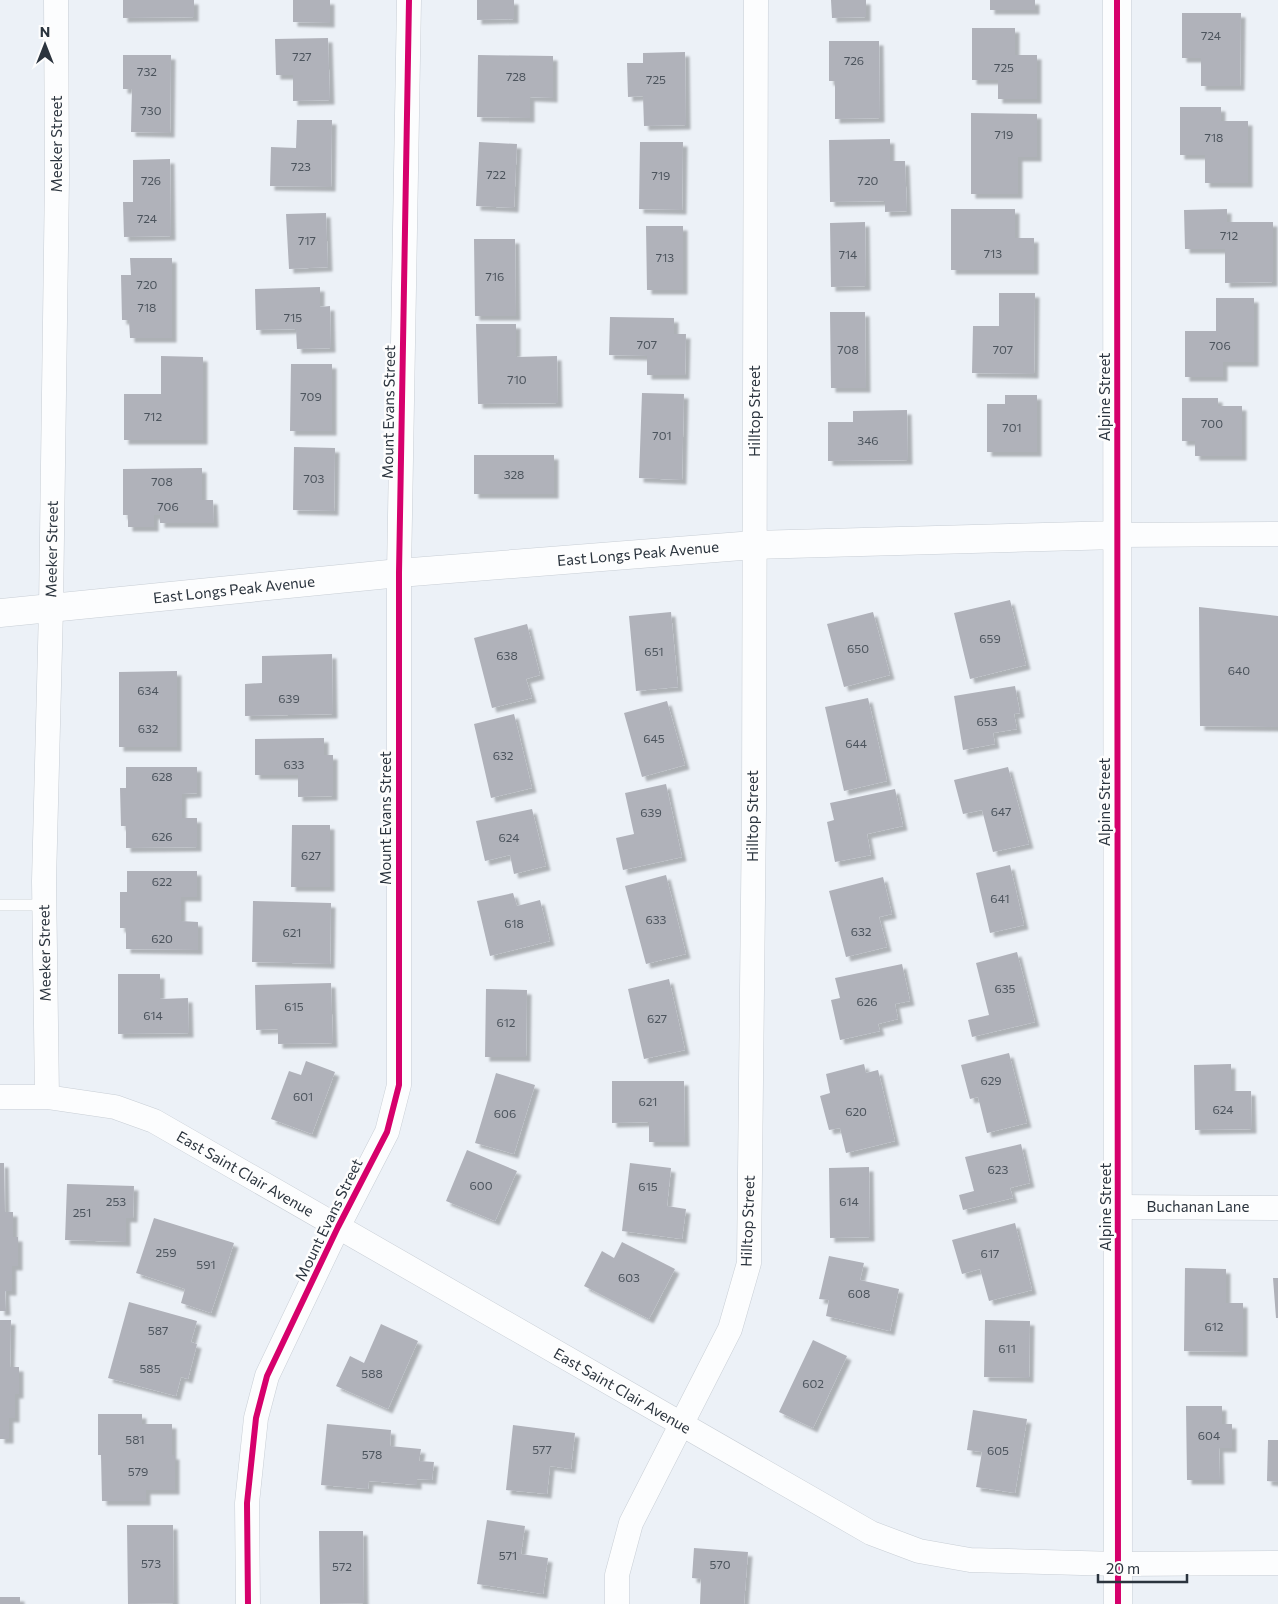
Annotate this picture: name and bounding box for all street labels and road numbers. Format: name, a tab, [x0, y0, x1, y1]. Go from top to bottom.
street label: Meeker Street	[47, 95, 65, 193]
street label: Mount Evans Street	[378, 345, 398, 479]
street label: Alpine Street	[1095, 353, 1113, 441]
street label: Hilltop Street	[745, 365, 763, 457]
street label: Meeker Street	[41, 500, 61, 598]
street label: East Longs Peak Avenue	[556, 537, 720, 569]
street label: East Longs Peak Avenue	[152, 572, 316, 606]
street label: Mount Evans Street	[376, 751, 394, 885]
street label: Alpine Street	[1095, 758, 1113, 846]
street label: Hilltop Street	[743, 770, 761, 862]
street label: Meeker Street	[34, 904, 54, 1002]
street label: East Saint Clair Avenue	[174, 1127, 317, 1220]
street label: Mount Evans Street	[291, 1155, 366, 1284]
street label: Alpine Street	[1096, 1163, 1114, 1251]
street label: Hilltop Street	[736, 1175, 758, 1267]
street label: Buchanan Lane	[1147, 1197, 1249, 1215]
street label: East Saint Clair Avenue	[551, 1344, 694, 1437]

